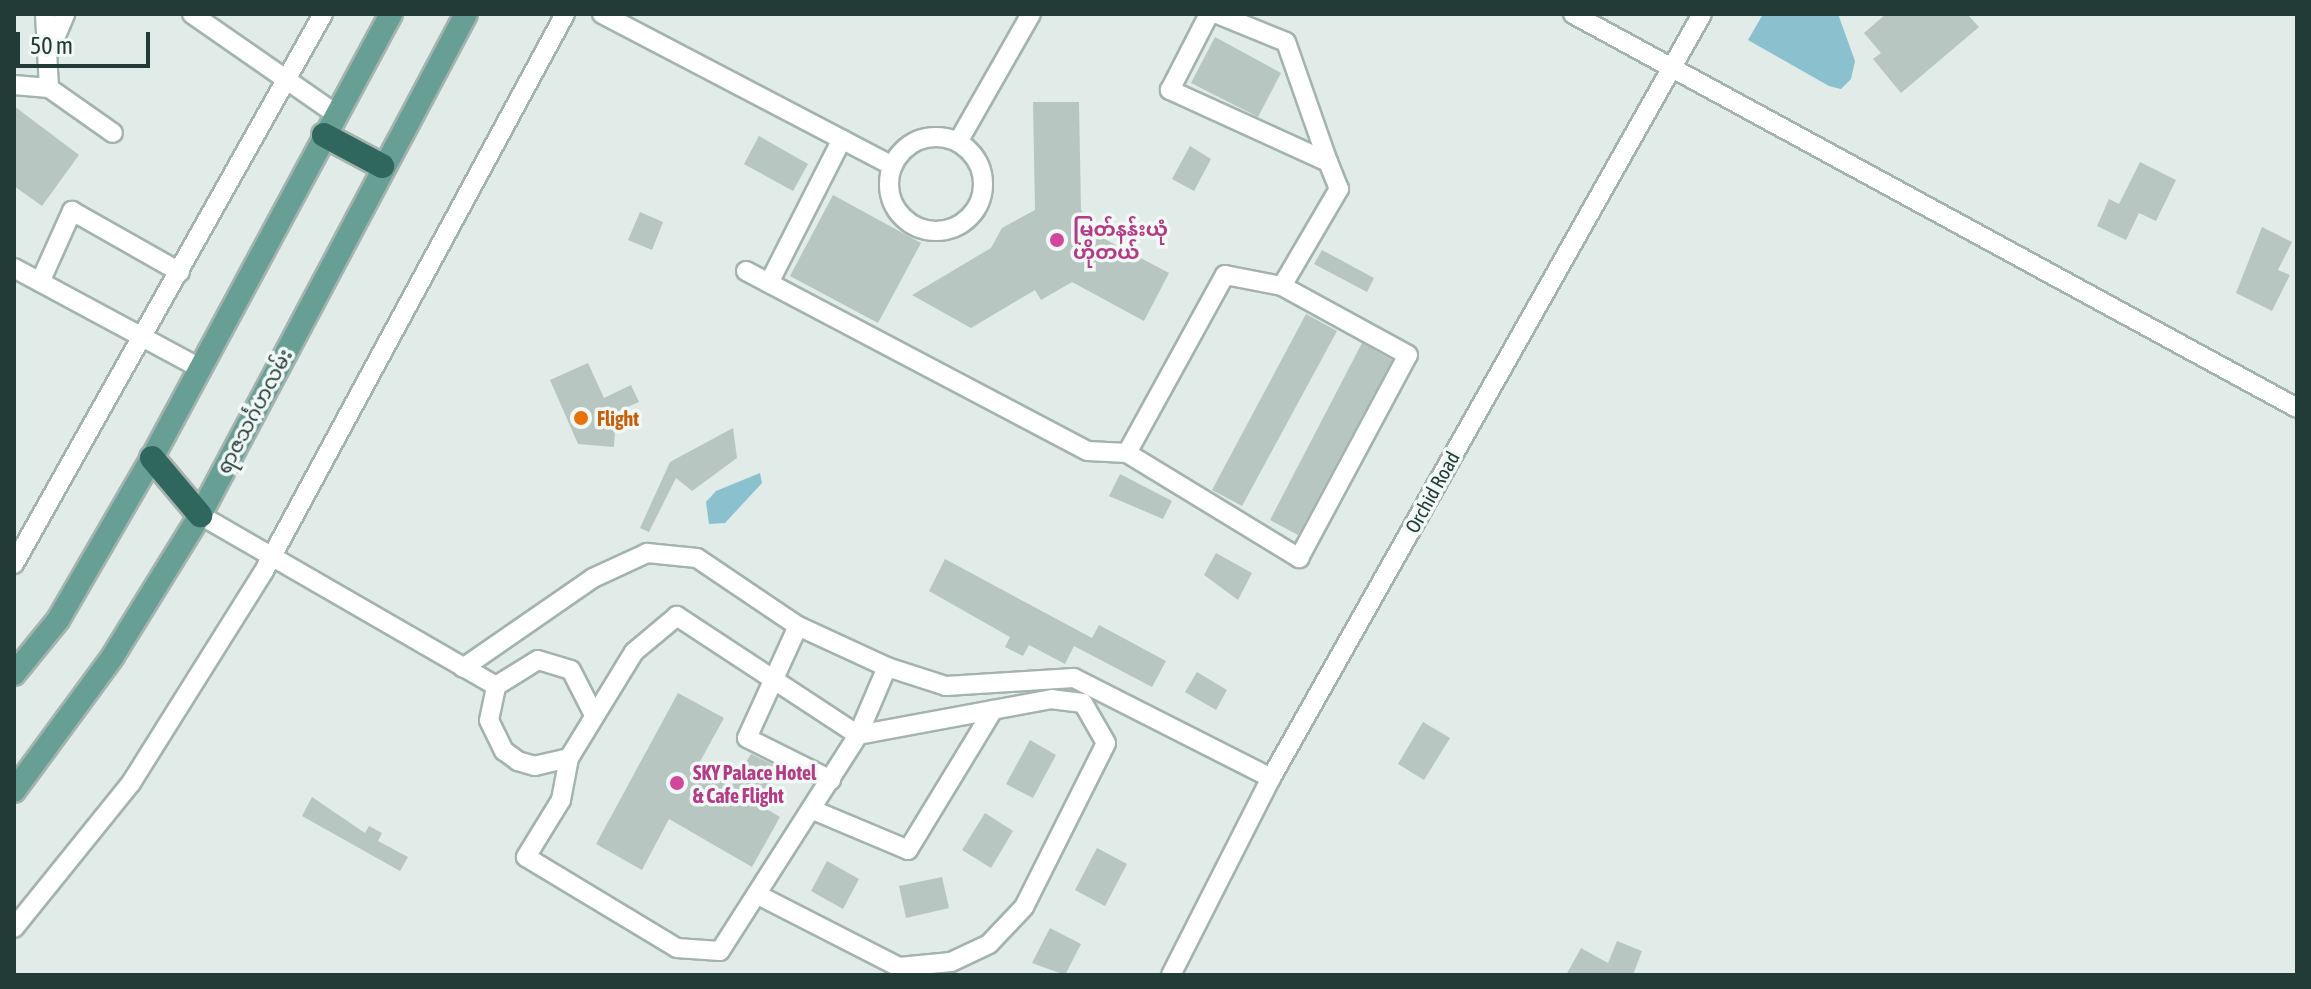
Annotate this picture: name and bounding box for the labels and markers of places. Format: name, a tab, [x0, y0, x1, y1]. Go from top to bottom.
place label: မြတ်နန်းယုံ ဟိုတယ်	[1073, 216, 1168, 263]
marker: မြတ်နန်းယုံ ဟိုတယ်	[1048, 231, 1066, 249]
place label: Flight	[597, 406, 639, 430]
marker: Flight	[572, 409, 590, 427]
place label: SKY Palace Hotel & Cafe Flight	[693, 760, 816, 807]
marker: SKY Palace Hotel & Cafe Flight	[668, 774, 686, 792]

